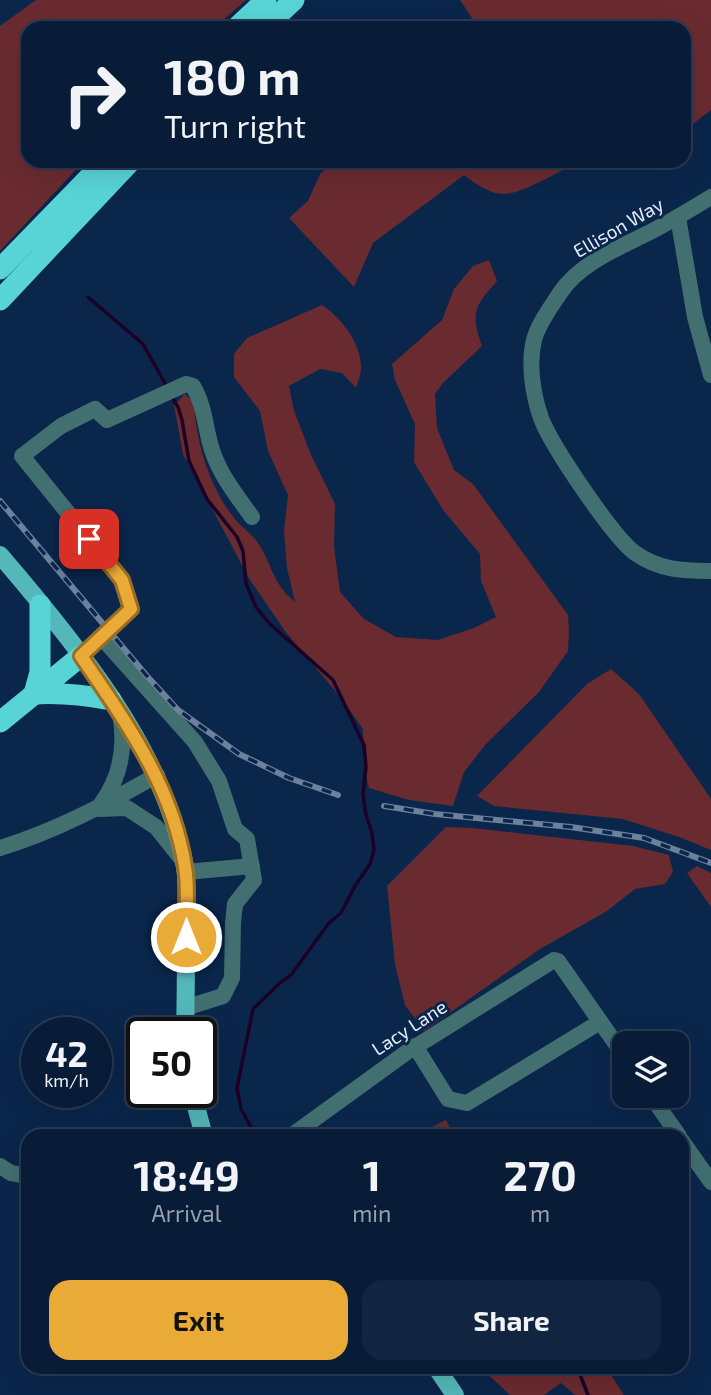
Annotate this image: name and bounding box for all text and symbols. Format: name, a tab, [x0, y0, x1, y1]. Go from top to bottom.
text: 180 m	[164, 46, 300, 105]
icon: right	[49, 49, 140, 140]
text: Turn right	[164, 106, 306, 144]
street label: Ellison Way	[569, 192, 667, 262]
pin	[59, 509, 119, 569]
icon: arrive	[70, 520, 108, 558]
position arrow	[149, 900, 223, 974]
street label: Lacy Lane	[367, 994, 451, 1060]
speed limit sign: 50	[126, 1017, 217, 1108]
map controls	[612, 1031, 689, 1108]
button: layers	[612, 1031, 689, 1108]
text: 42	[45, 1032, 88, 1074]
text: km/h	[44, 1069, 89, 1091]
text: 18:49	[133, 1149, 240, 1199]
text: 1	[363, 1149, 381, 1199]
text: 270	[504, 1149, 577, 1199]
text: Arrival	[152, 1199, 222, 1227]
text: min	[352, 1199, 391, 1227]
text: m	[530, 1199, 550, 1227]
button: Exit	[49, 1280, 348, 1360]
button: Share	[362, 1280, 661, 1360]

